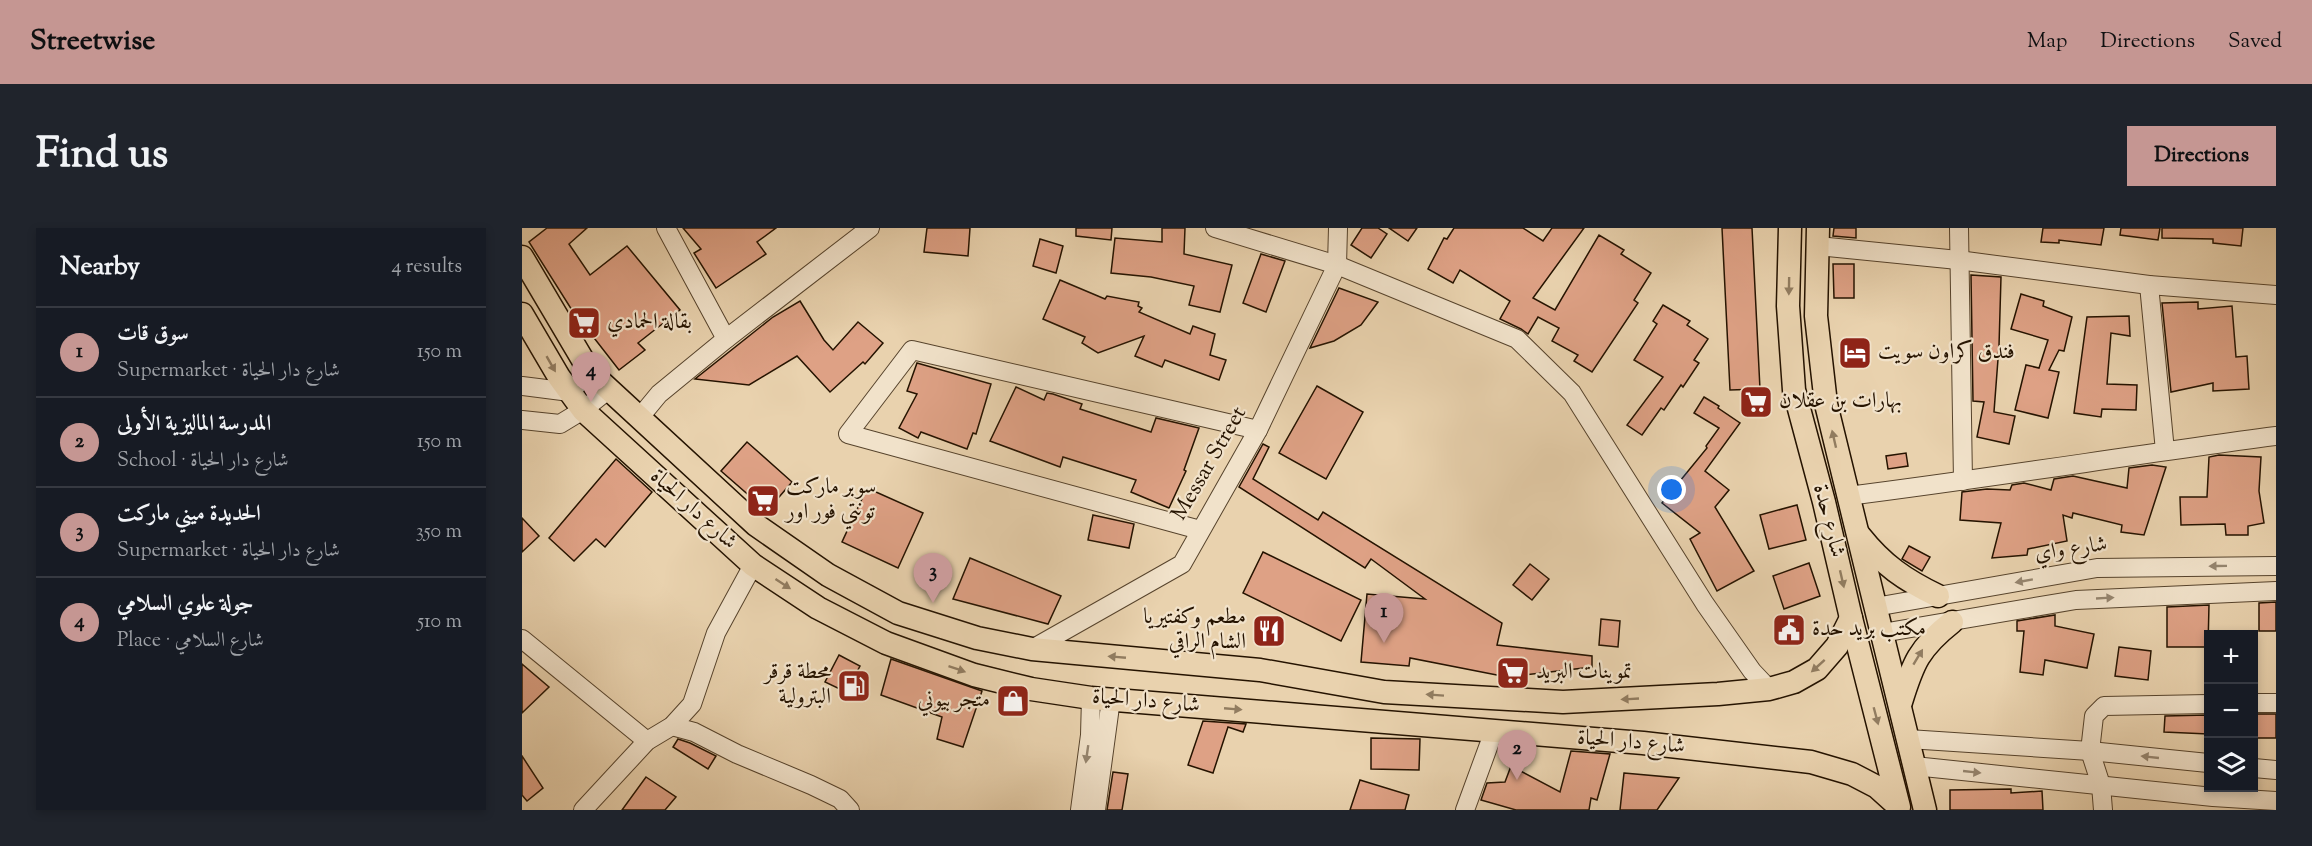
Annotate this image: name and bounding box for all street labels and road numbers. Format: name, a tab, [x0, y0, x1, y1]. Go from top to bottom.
street label: Messar Street	[1164, 401, 1256, 527]
street label: شارع دار الحياة	[642, 462, 744, 558]
street label: شارع حدة	[1803, 481, 1853, 561]
street label: شارع واي	[2032, 529, 2110, 571]
street label: شارع دار الحياة	[1091, 681, 1201, 723]
street label: شارع دار الحياة	[1576, 722, 1686, 764]

